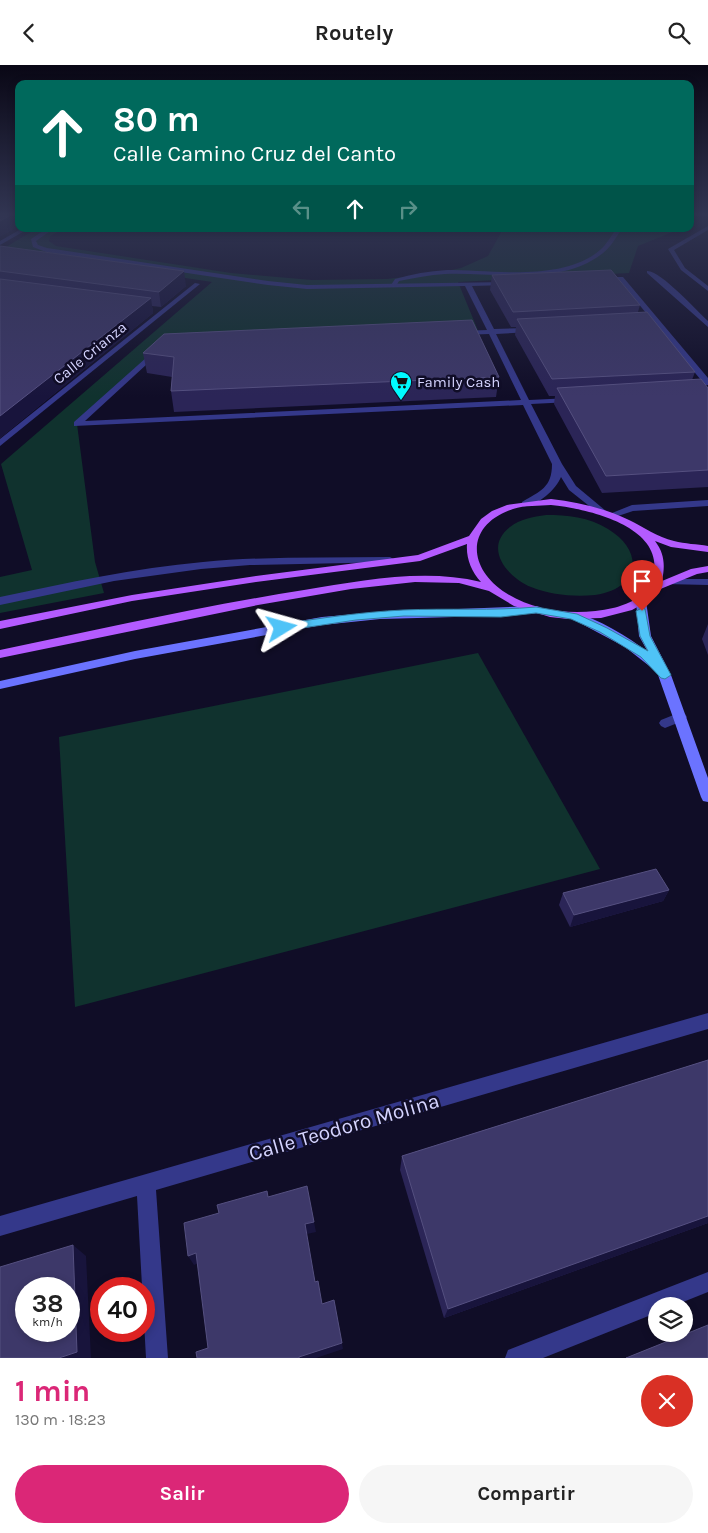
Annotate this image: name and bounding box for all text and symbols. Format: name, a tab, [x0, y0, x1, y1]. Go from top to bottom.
icon: back	[15, 19, 43, 47]
icon: search	[665, 19, 693, 47]
text: Routely	[315, 20, 393, 46]
text: 80 m	[113, 99, 200, 140]
icon: ahead	[30, 100, 95, 165]
text: Calle Camino Cruz del Canto	[113, 141, 396, 167]
icon: left	[288, 195, 316, 223]
icon: ahead	[341, 195, 369, 223]
icon: right	[394, 195, 422, 223]
street label: Calle Crianza	[50, 318, 130, 388]
supermarket icon: Family Cash	[389, 370, 413, 401]
place label: Family Cash	[417, 373, 500, 391]
pin	[621, 560, 663, 611]
icon: arrive	[628, 567, 656, 595]
position arrow	[255, 601, 307, 653]
street label: Calle Teodoro Molina	[246, 1088, 442, 1166]
speed limit sign: 40	[90, 1277, 155, 1342]
text: 38	[32, 1289, 63, 1318]
map controls	[648, 1297, 693, 1342]
button: layers	[648, 1297, 693, 1342]
text: km/h	[32, 1315, 63, 1329]
text: 1 min	[15, 1373, 90, 1409]
button: close	[641, 1375, 693, 1427]
text: 130 m · 18:23	[15, 1410, 106, 1429]
button: Salir	[15, 1465, 349, 1523]
button: Compartir	[359, 1465, 693, 1523]

